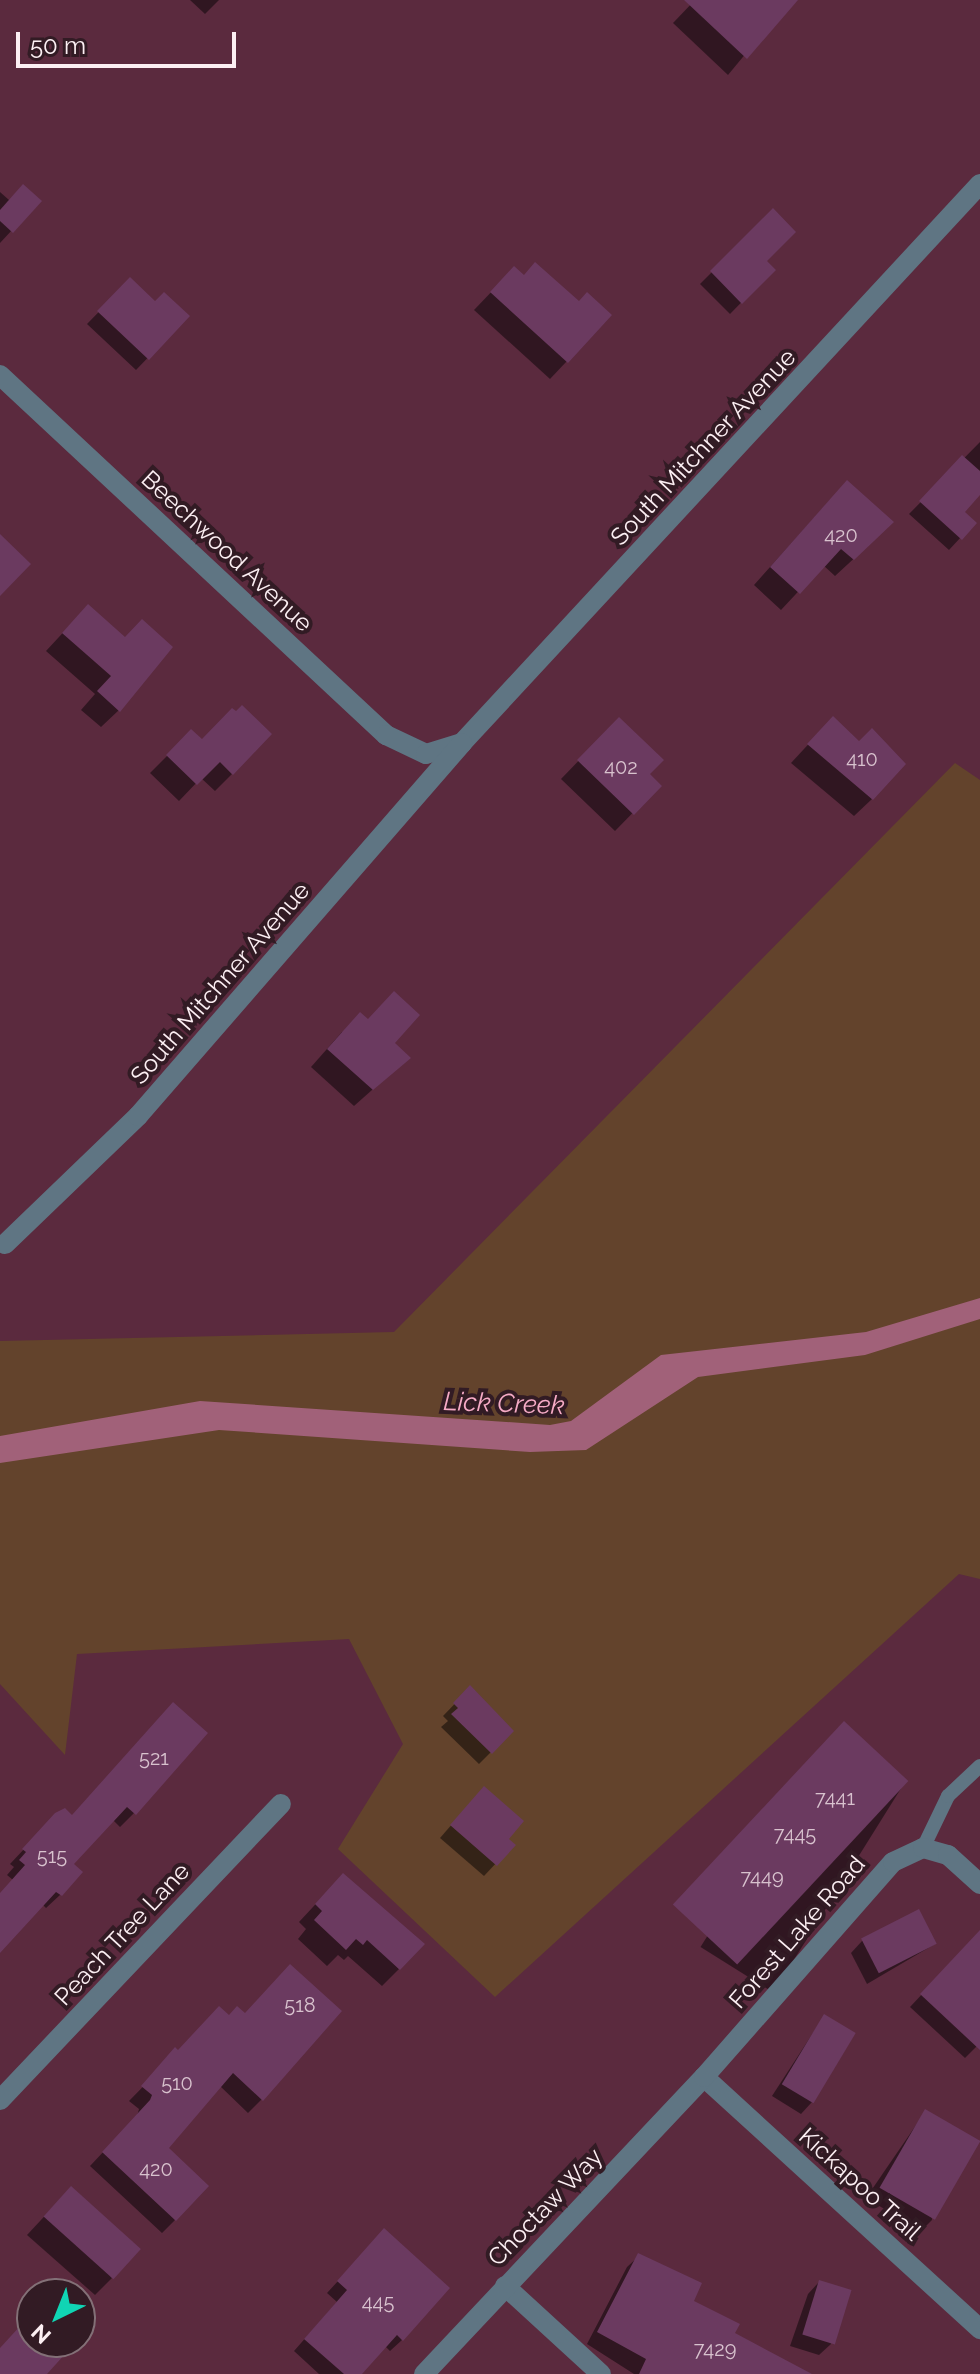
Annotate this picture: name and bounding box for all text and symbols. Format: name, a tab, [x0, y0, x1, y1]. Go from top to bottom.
scale bar	[20, 16, 240, 66]
text: 50 m	[30, 31, 86, 60]
street label: South Mitchner Avenue	[604, 342, 802, 552]
street label: Beechwood Avenue	[135, 464, 319, 638]
house number: 420	[824, 523, 858, 547]
house number: 410	[846, 747, 878, 771]
house number: 402	[604, 755, 638, 779]
street label: South Mitchner Avenue	[124, 876, 316, 1090]
water label: Lick Creek	[443, 1386, 565, 1422]
house number: 521	[139, 1746, 169, 1770]
house number: 7441	[815, 1786, 855, 1810]
house number: 7445	[774, 1822, 816, 1846]
house number: 515	[37, 1844, 67, 1868]
street label: Forest Lake Road	[723, 1850, 871, 2014]
street label: Peach Tree Lane	[48, 1856, 196, 2012]
house number: 7449	[740, 1865, 784, 1889]
house number: 518	[284, 1993, 316, 2017]
house number: 510	[161, 2071, 193, 2095]
street label: Kickapoo Trail	[793, 2122, 927, 2246]
street label: Choctaw Way	[481, 2142, 609, 2272]
house number: 420	[139, 2157, 173, 2181]
north arrow	[16, 2278, 96, 2358]
house number: 445	[362, 2290, 394, 2314]
text: N	[26, 2319, 56, 2349]
house number: 7429	[694, 2337, 736, 2361]

